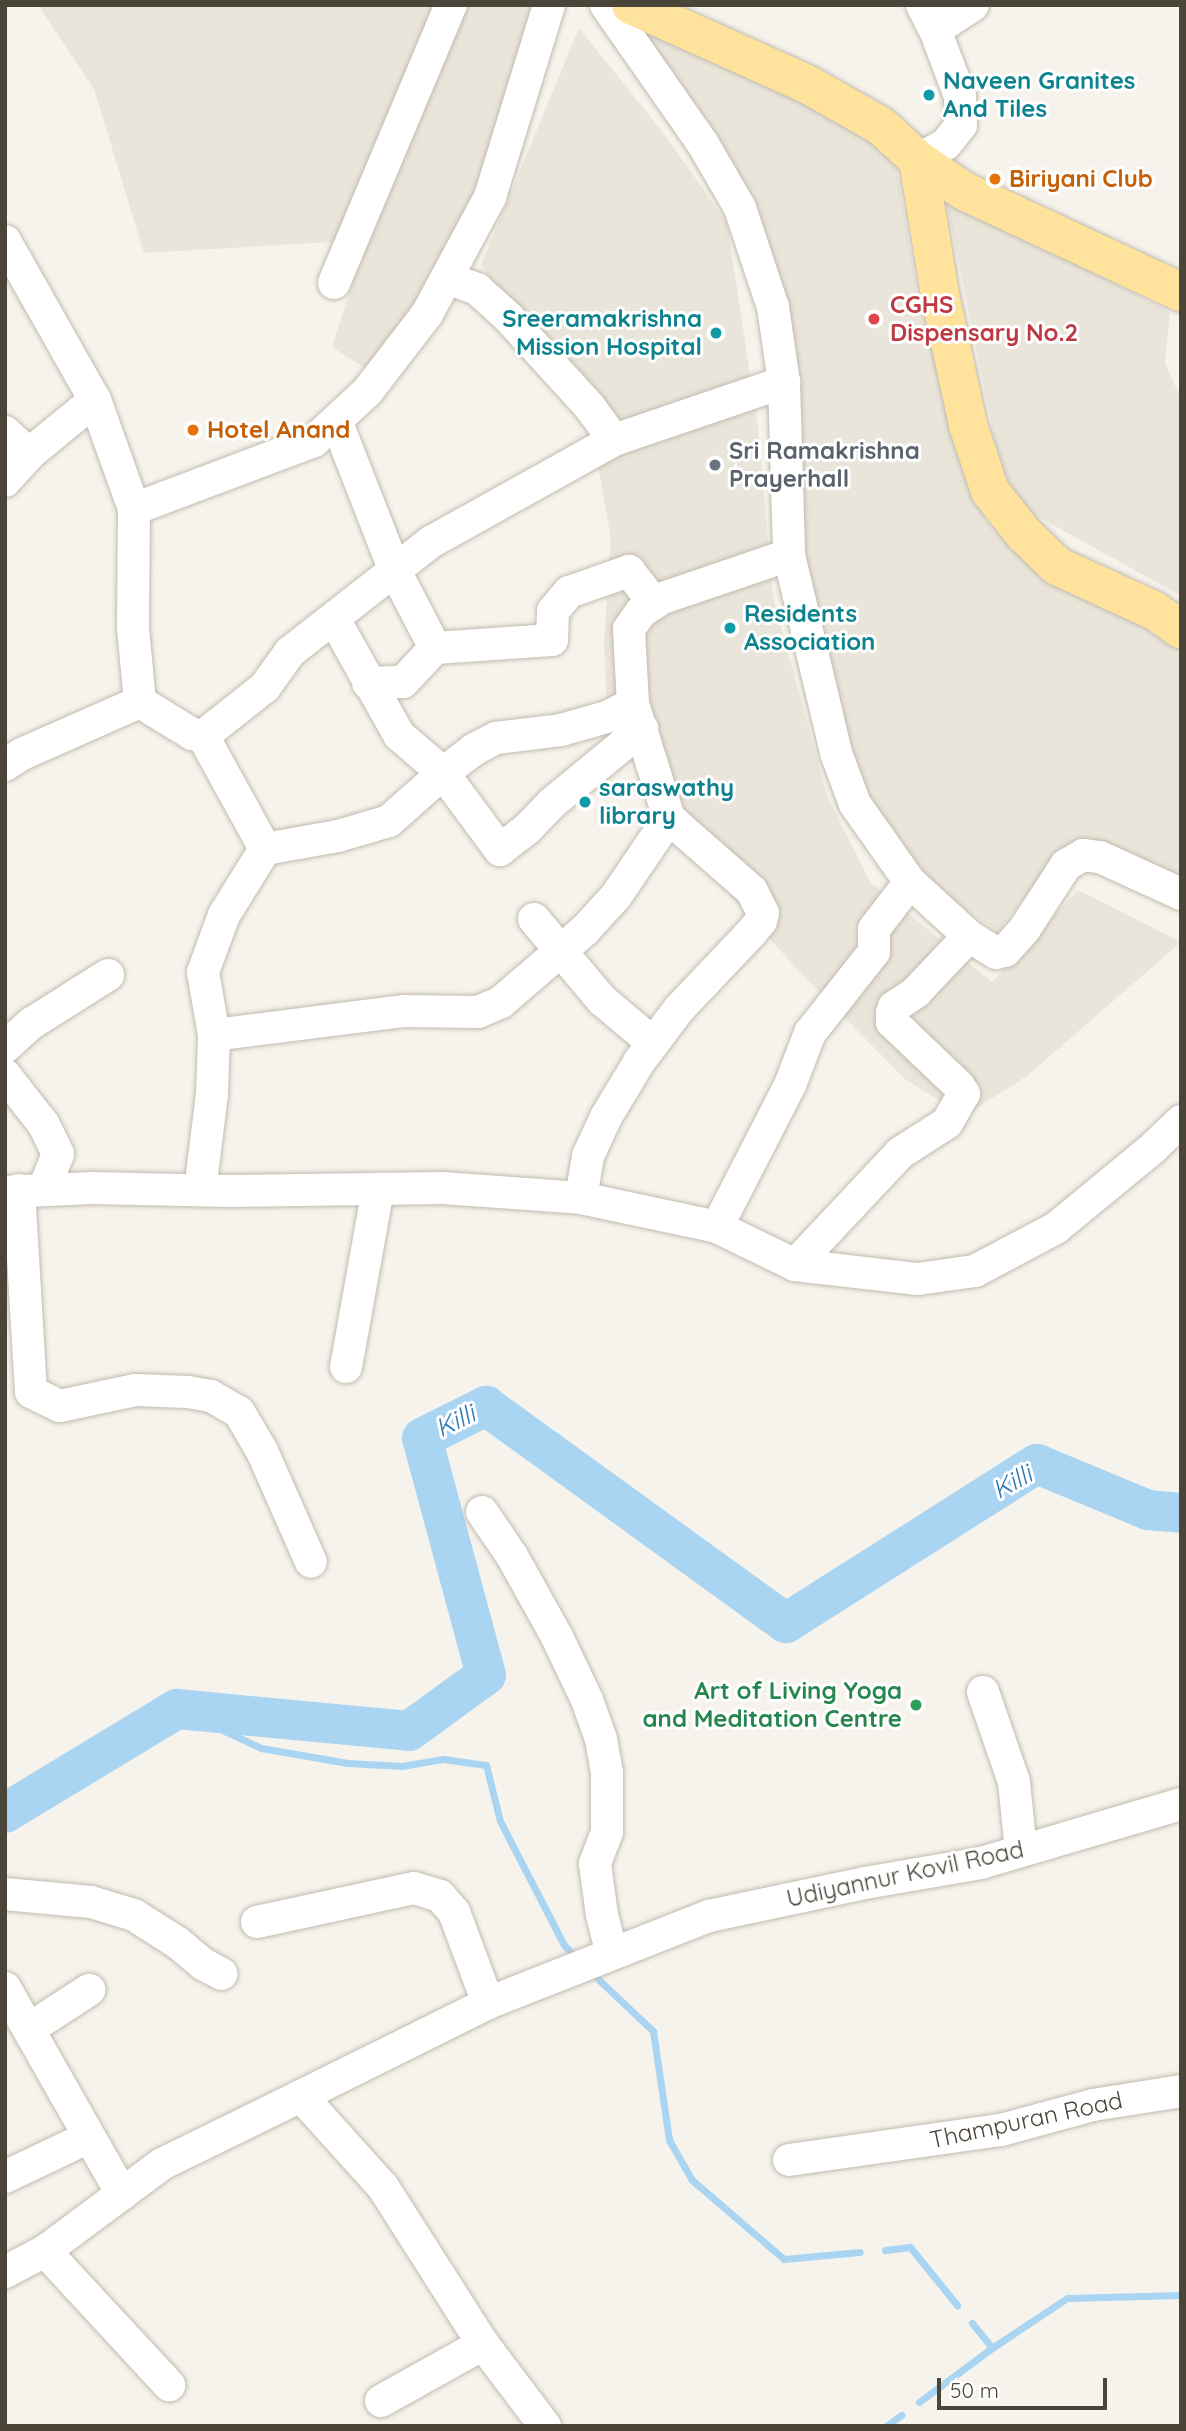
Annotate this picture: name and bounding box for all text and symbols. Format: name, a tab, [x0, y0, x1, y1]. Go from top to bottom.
place label: Naveen Granites And Tiles	[943, 67, 1135, 123]
marker: Naveen Granites And Tiles	[921, 87, 937, 103]
place label: Biriyani Club	[1009, 165, 1153, 193]
marker: Biriyani Club	[987, 171, 1003, 187]
place label: CGHS Dispensary No.2	[890, 291, 1078, 347]
place label: Sreeramakrishna Mission Hospital	[502, 305, 702, 361]
marker: CGHS Dispensary No.2	[864, 309, 884, 329]
marker: Sreeramakrishna Mission Hospital	[708, 325, 724, 341]
place label: Hotel Anand	[207, 416, 350, 444]
marker: Hotel Anand	[185, 422, 201, 438]
place label: Sri Ramakrishna Prayerhall	[729, 437, 920, 493]
marker: Sri Ramakrishna Prayerhall	[707, 457, 723, 473]
place label: Residents Association	[744, 600, 875, 656]
marker: Residents Association	[722, 620, 738, 636]
place label: saraswathy library	[599, 774, 734, 830]
marker: saraswathy library	[577, 794, 593, 810]
water label: Killi	[430, 1398, 480, 1444]
water label: Killi	[987, 1459, 1037, 1505]
place label: Art of Living Yoga and Meditation Centre	[643, 1677, 902, 1733]
marker: Art of Living Yoga and Meditation Centre	[908, 1697, 924, 1713]
street label: Udiyannur Kovil Road	[784, 1835, 1026, 1913]
street label: Thampuran Road	[927, 2086, 1125, 2154]
scale bar	[941, 2364, 1111, 2408]
text: 50 m	[950, 2377, 999, 2403]

